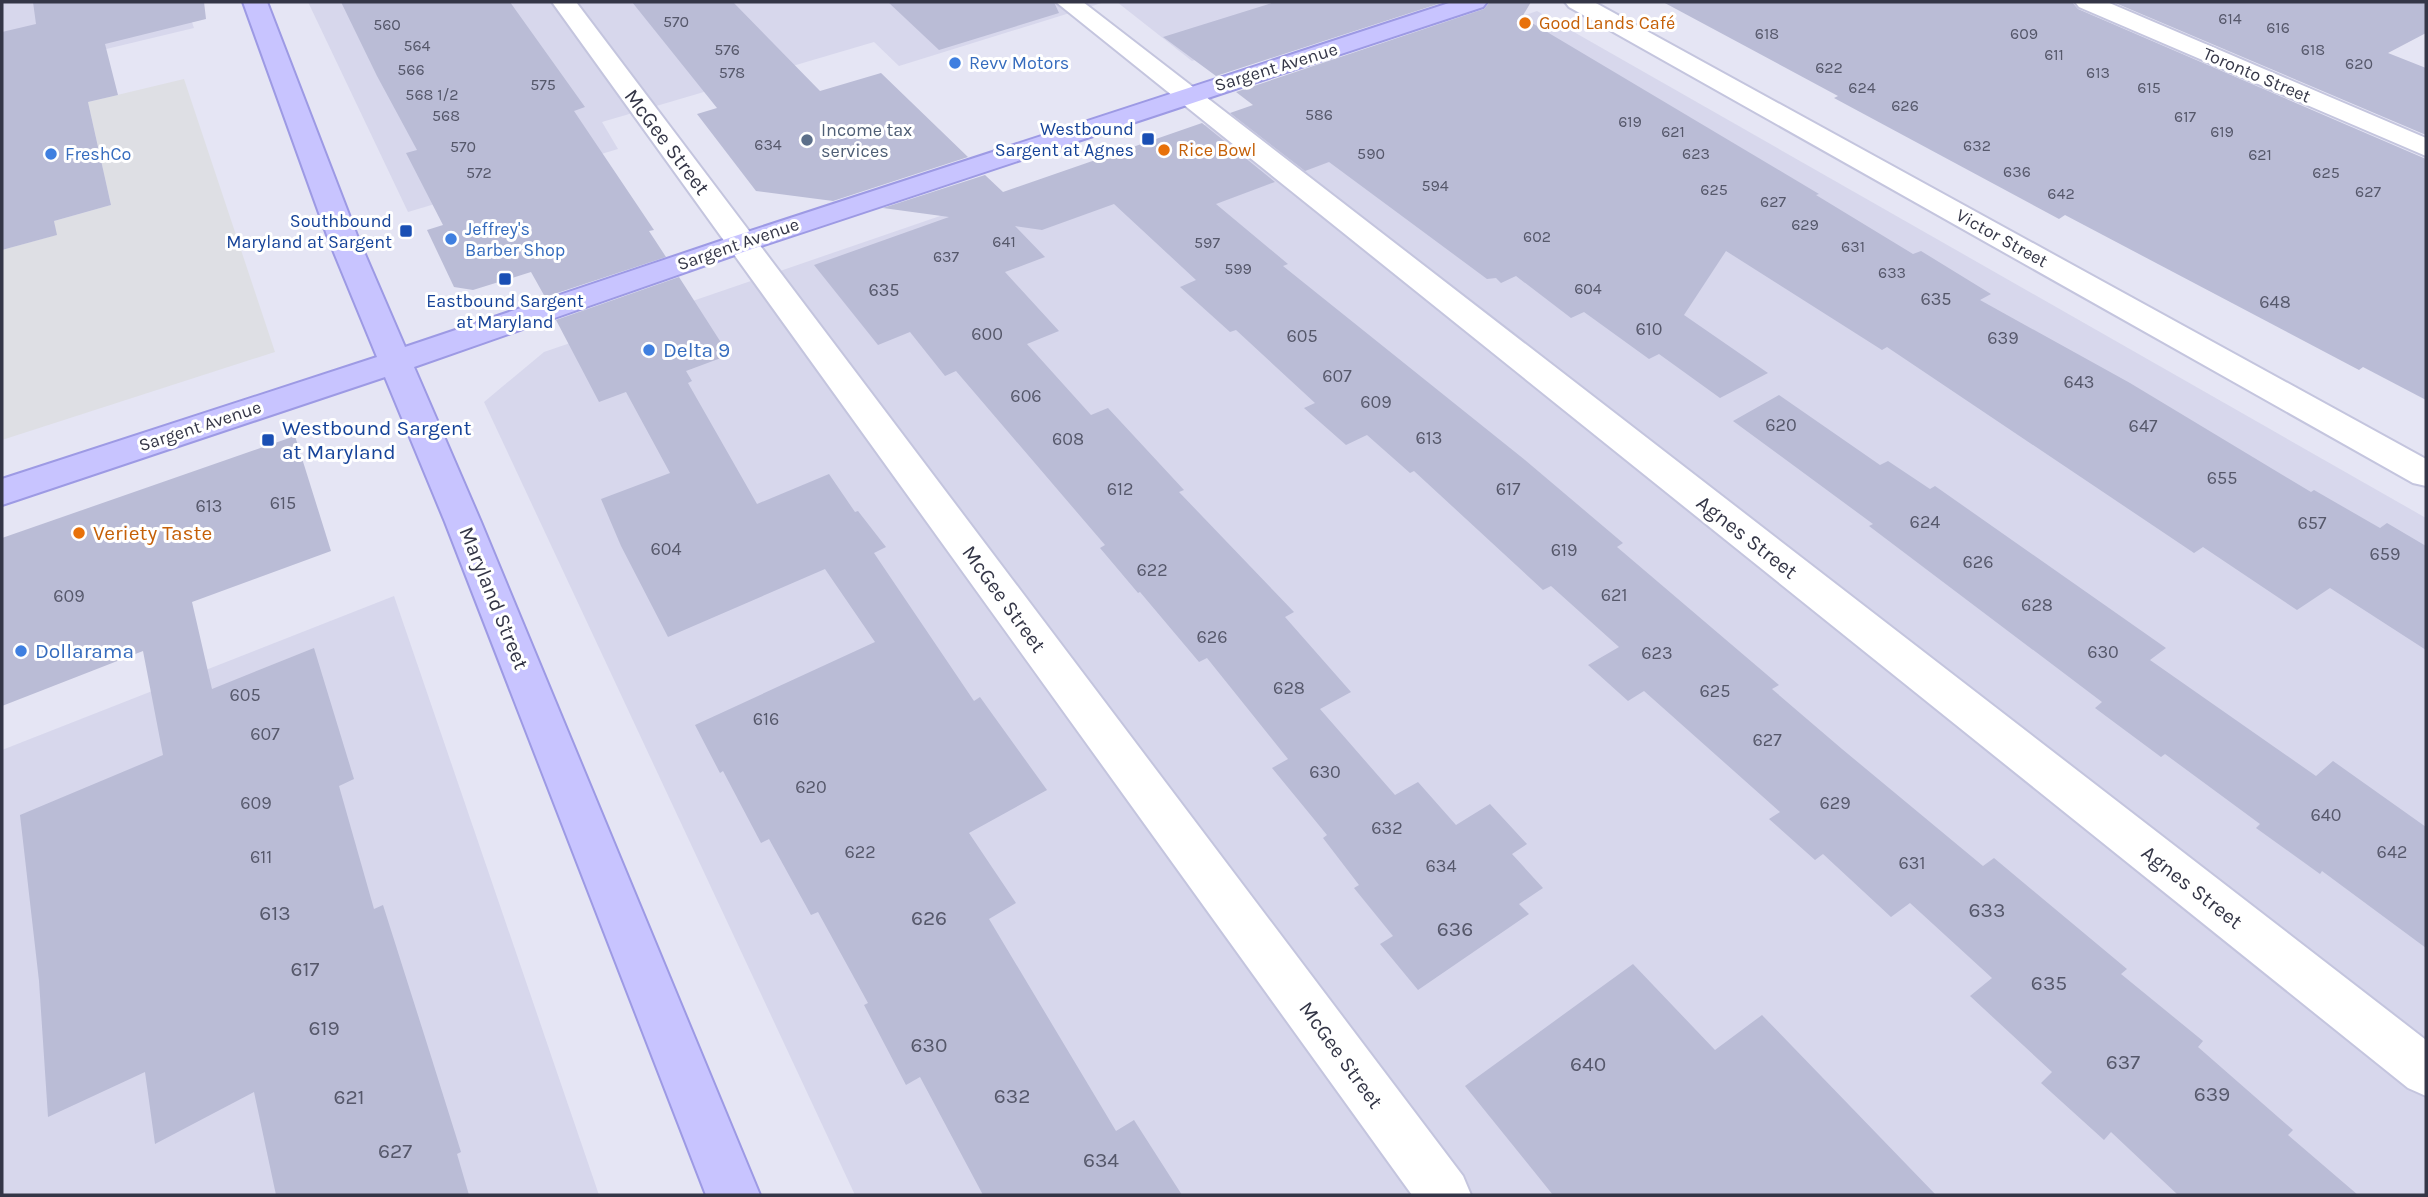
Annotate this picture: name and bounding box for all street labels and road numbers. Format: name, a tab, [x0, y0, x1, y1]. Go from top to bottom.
street label: Sargent Avenue	[1212, 38, 1340, 96]
street label: Toronto Street	[2200, 42, 2314, 108]
street label: McGee Street	[619, 84, 715, 200]
street label: Victor Street	[1952, 204, 2052, 272]
street label: Sargent Avenue	[674, 213, 802, 275]
street label: Sargent Avenue	[136, 396, 264, 456]
street label: Agnes Street	[1692, 490, 1802, 584]
street label: Maryland Street	[454, 523, 534, 673]
street label: McGee Street	[957, 541, 1051, 657]
street label: Agnes Street	[2137, 840, 2247, 934]
street label: McGee Street	[1294, 997, 1388, 1113]

